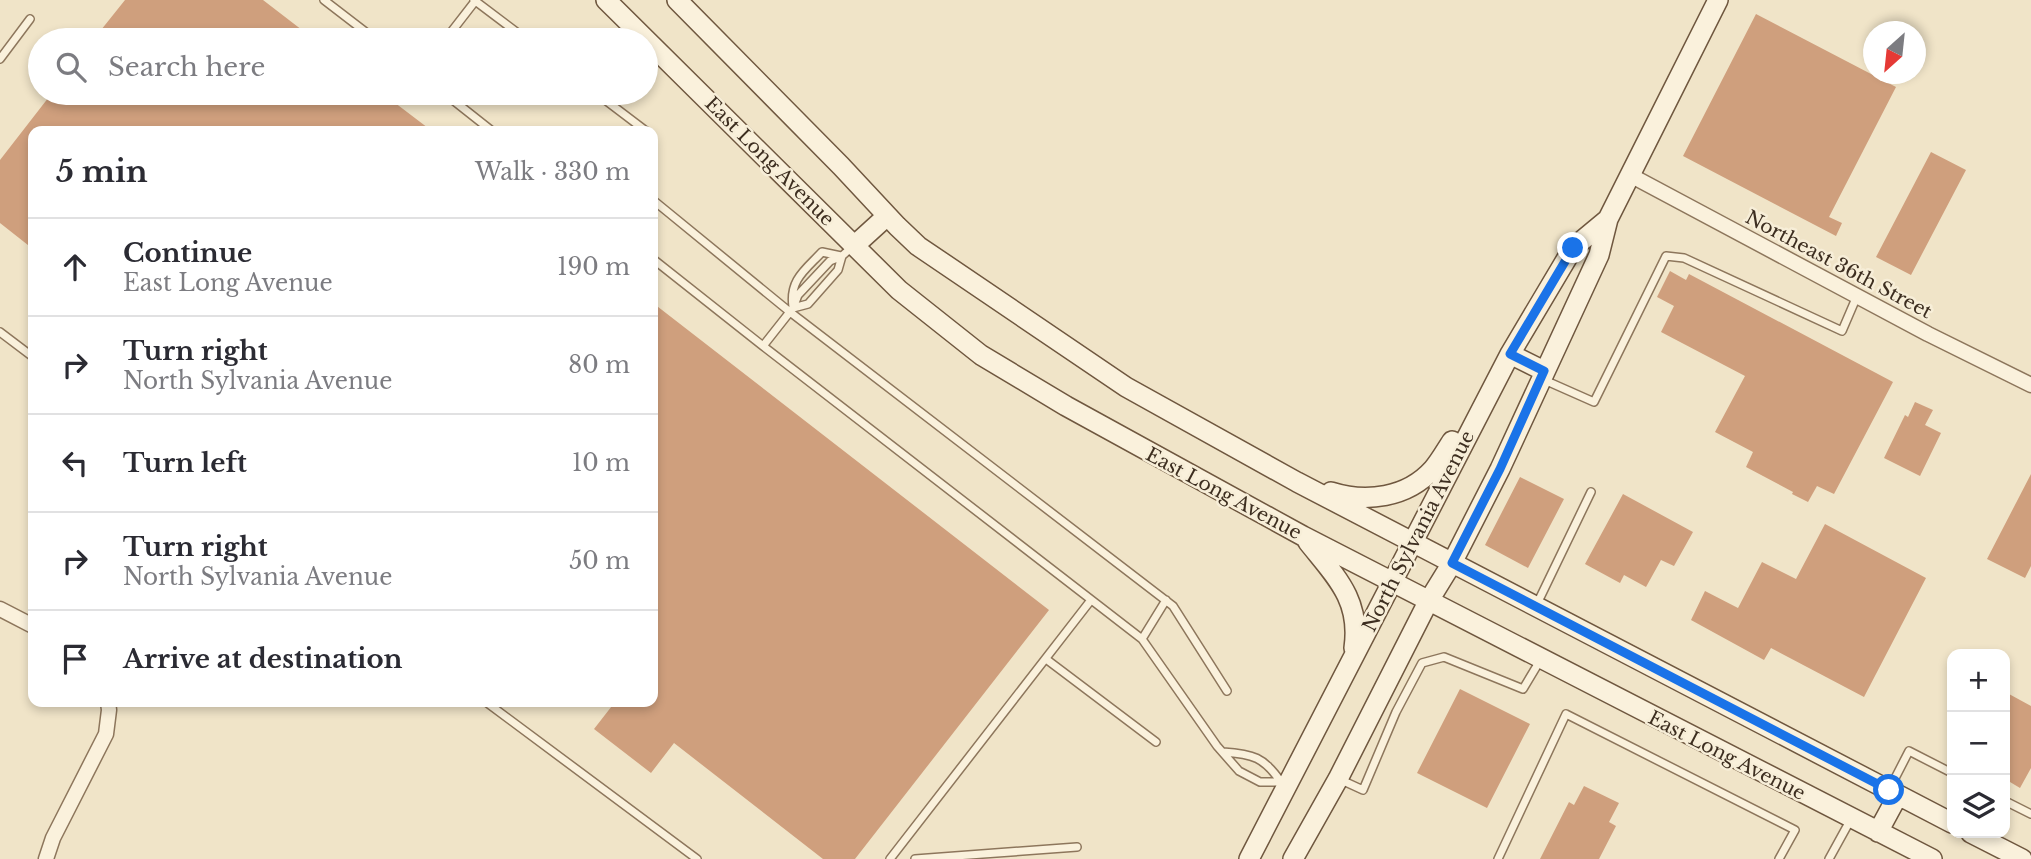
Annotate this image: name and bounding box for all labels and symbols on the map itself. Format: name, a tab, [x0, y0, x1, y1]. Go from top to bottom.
north arrow	[1863, 21, 1926, 84]
street label: East Long Avenue	[700, 92, 839, 231]
street label: Northeast 36th Street	[1742, 206, 1937, 324]
route end	[1557, 232, 1588, 263]
street label: North Sylvania Avenue	[1358, 427, 1479, 636]
street label: East Long Avenue	[1142, 443, 1306, 544]
street label: East Long Avenue	[1644, 706, 1809, 805]
route start	[1873, 774, 1904, 805]

